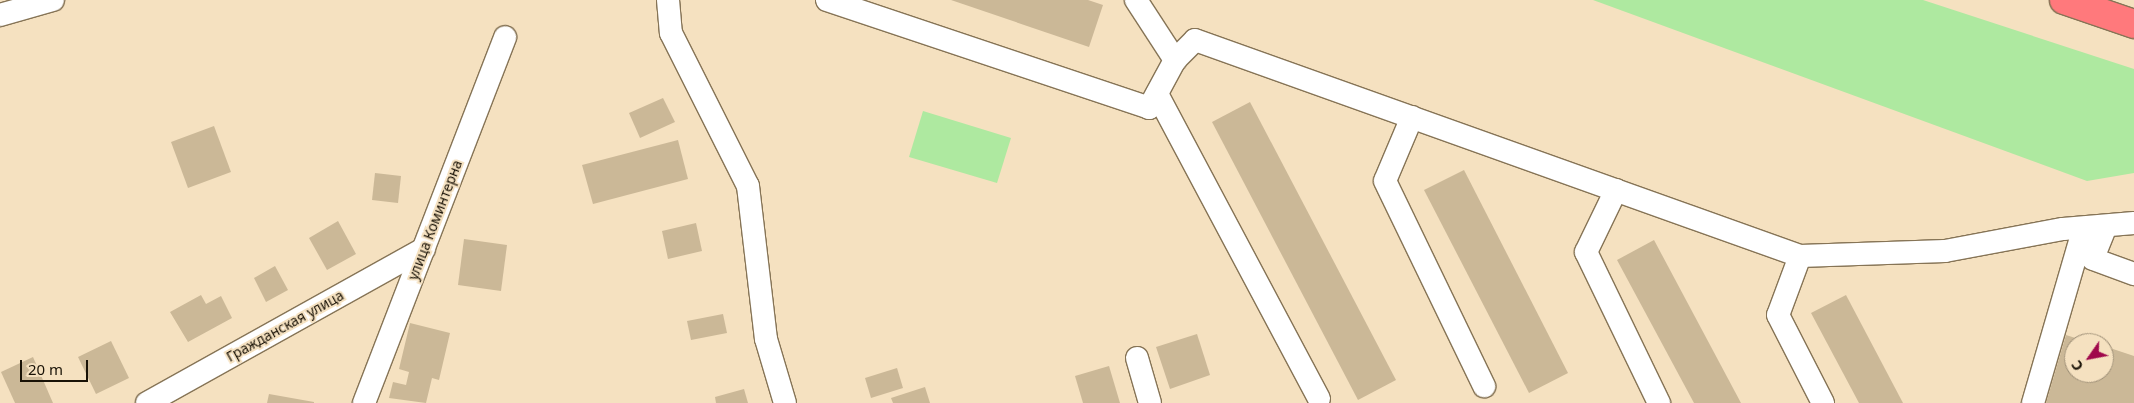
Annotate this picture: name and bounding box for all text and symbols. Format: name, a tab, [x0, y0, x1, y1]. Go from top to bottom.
street label: улица Коминтерна	[404, 158, 466, 282]
street label: Гражданская улица	[223, 287, 347, 365]
north arrow	[2064, 333, 2114, 383]
scale bar	[22, 350, 90, 382]
text: С	[2066, 357, 2087, 375]
text: 20 m	[28, 359, 63, 379]

